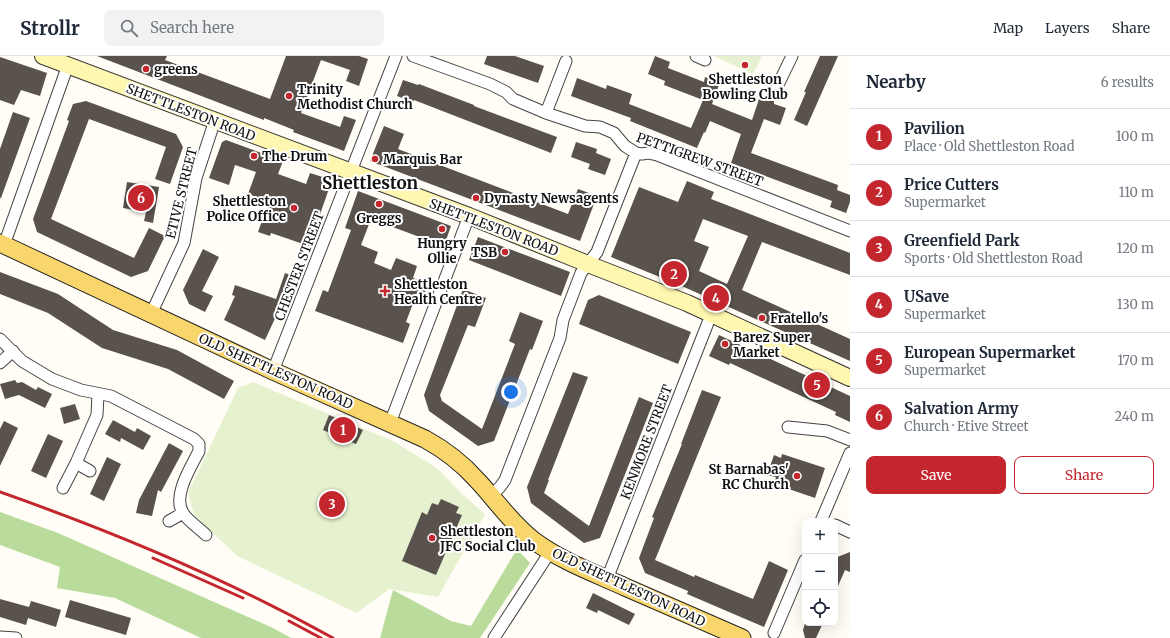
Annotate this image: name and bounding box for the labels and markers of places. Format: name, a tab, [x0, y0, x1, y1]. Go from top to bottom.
marker: Shettleston Bowling Club	[740, 60, 750, 70]
place label: greens	[154, 61, 198, 78]
marker: greens	[141, 64, 151, 74]
place label: Shettleston Bowling Club	[702, 71, 788, 103]
place label: Trinity Methodist Church	[297, 81, 413, 113]
marker: Trinity Methodist Church	[284, 91, 294, 101]
place label: The Drum	[262, 148, 327, 165]
marker: The Drum	[249, 151, 259, 161]
place label: Marquis Bar	[383, 151, 462, 168]
marker: Marquis Bar	[370, 154, 380, 164]
pin: 6	[128, 183, 154, 213]
place label: Dynasty Newsagents	[484, 190, 619, 207]
place label: Shettleston Police Office	[206, 193, 286, 225]
marker: Dynasty Newsagents	[471, 193, 481, 203]
marker: Greggs	[374, 199, 384, 209]
marker: Shettleston Police Office	[289, 203, 299, 213]
place label: Greggs	[356, 210, 402, 227]
marker: Hungry Ollie	[437, 224, 447, 234]
place label: Hungry Ollie	[417, 235, 467, 267]
place label: TSB	[471, 244, 497, 261]
marker: TSB	[500, 247, 510, 257]
pin: 2	[661, 259, 687, 289]
place label: Shettleston Health Centre	[394, 276, 482, 308]
pin: 4	[703, 283, 729, 313]
marker: Shettleston Health Centre	[379, 285, 391, 297]
place label: Fratello's	[770, 310, 828, 327]
marker: Fratello's	[757, 313, 767, 323]
place label: Barez Super Market	[733, 329, 810, 361]
marker: Barez Super Market	[720, 339, 730, 349]
pin: 5	[804, 370, 830, 400]
pin: 1	[330, 415, 356, 445]
place label: St Barnabas' RC Church	[709, 461, 789, 493]
marker: St Barnabas' RC Church	[792, 471, 802, 481]
pin: 3	[319, 489, 345, 519]
place label: Shettleston JFC Social Club	[439, 523, 535, 555]
marker: Shettleston JFC Social Club	[427, 533, 437, 543]

